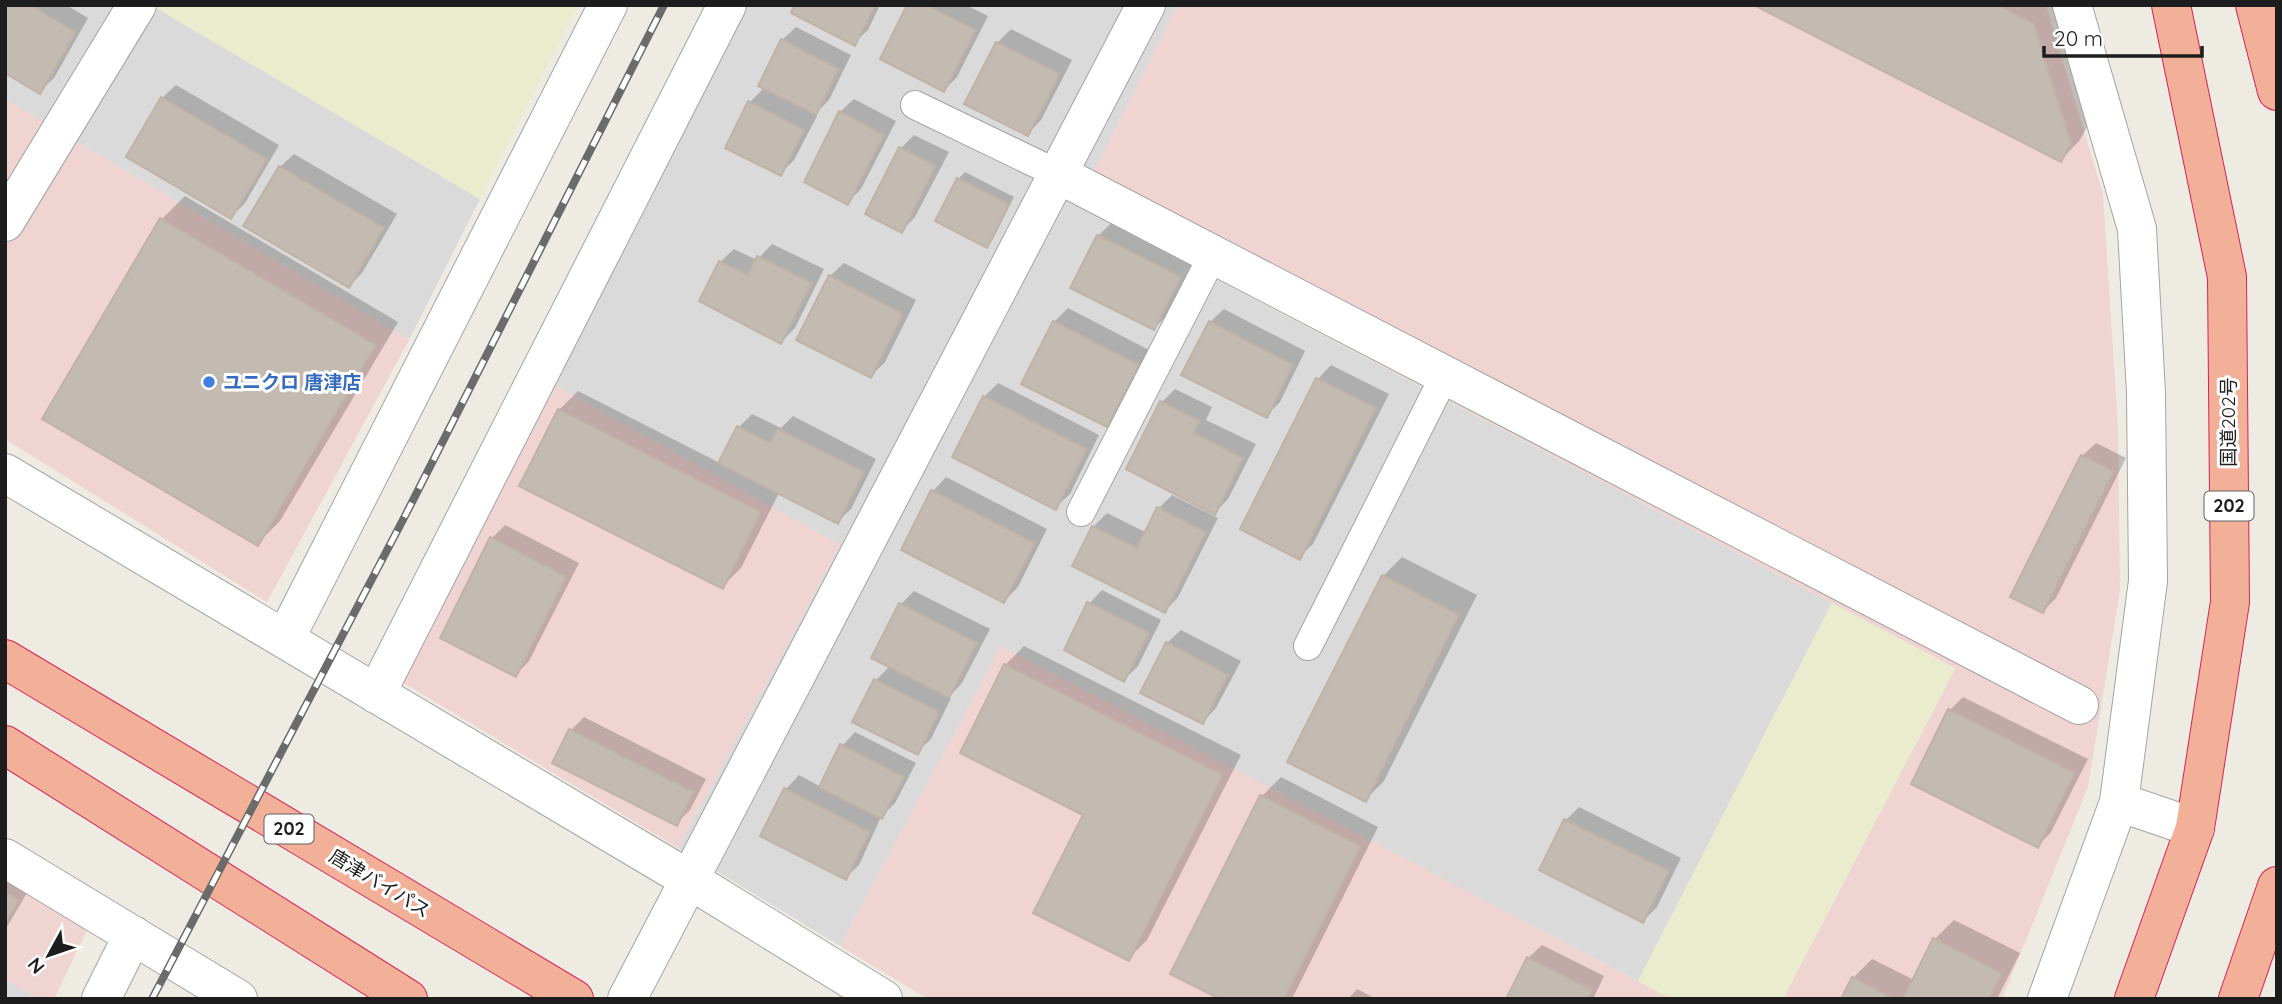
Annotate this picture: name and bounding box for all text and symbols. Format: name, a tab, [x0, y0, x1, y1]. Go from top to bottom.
scale bar	[2044, 14, 2202, 58]
text: 20 m	[2054, 25, 2103, 51]
place label: ユニクロ 唐津店	[223, 370, 361, 394]
marker: ユニクロ 唐津店	[201, 374, 217, 390]
street label: 国道202号	[2216, 377, 2240, 467]
road number: 202	[2204, 492, 2254, 520]
road number: 202	[264, 814, 314, 844]
street label: 唐津バイパス	[325, 843, 435, 923]
north arrow	[14, 920, 84, 990]
text: N	[22, 953, 50, 979]

